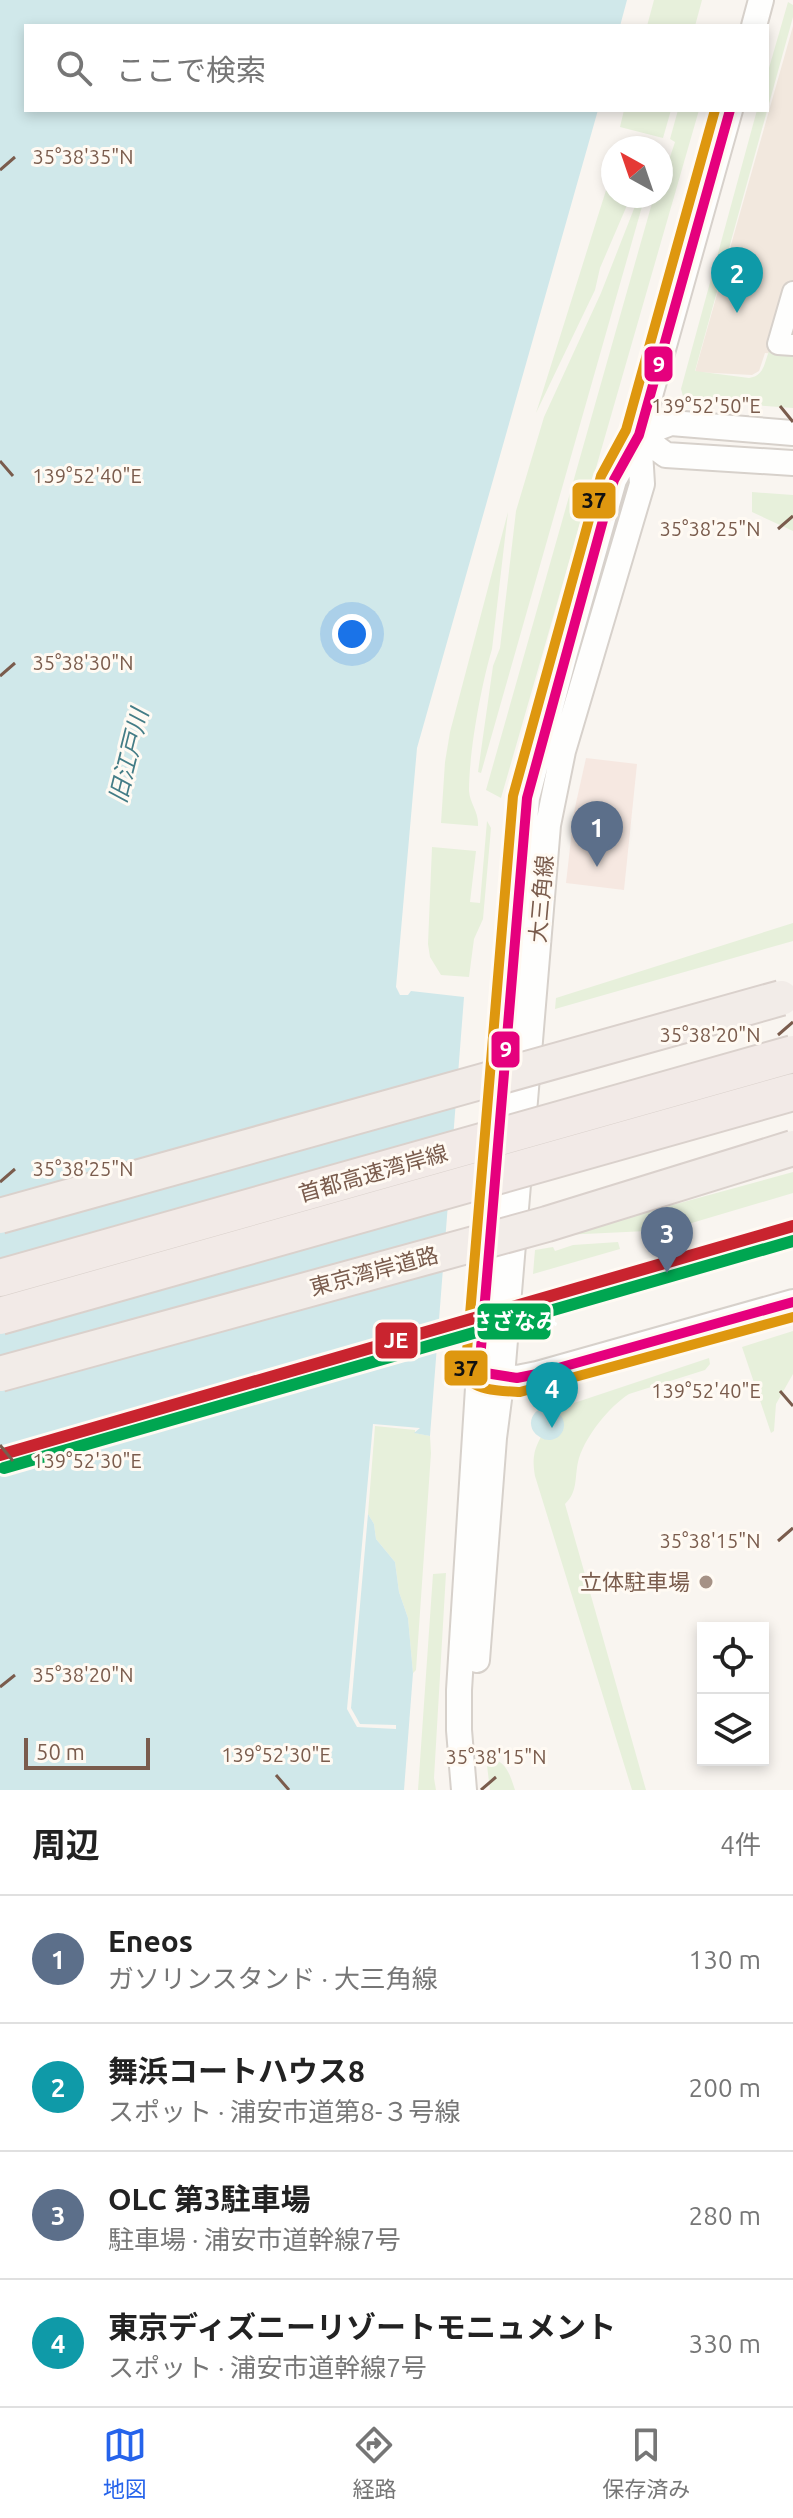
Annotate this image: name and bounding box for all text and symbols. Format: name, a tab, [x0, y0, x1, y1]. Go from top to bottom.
search box	[24, 24, 769, 112]
icon: search	[52, 46, 96, 90]
text: ここで検索	[116, 53, 266, 87]
north arrow	[601, 136, 673, 208]
text: 35°38'35"N	[32, 145, 134, 168]
pin: 2	[711, 247, 763, 313]
line badge: 9	[643, 345, 674, 383]
text: 9	[653, 351, 665, 376]
text: 139°52'50"E	[651, 394, 761, 417]
text: 139°52'40"E	[32, 464, 142, 487]
line badge: 37	[571, 481, 617, 520]
text: 37	[582, 487, 606, 512]
text: 35°38'25"N	[659, 517, 761, 540]
your location	[332, 614, 372, 654]
text: 35°38'30"N	[32, 651, 134, 674]
water label: 旧江戸川	[104, 703, 154, 806]
pin: 1	[571, 801, 623, 867]
street label: 大三角線	[524, 854, 557, 944]
text: 35°38'20"N	[659, 1023, 761, 1046]
line badge: 9	[490, 1030, 521, 1069]
text: 9	[500, 1036, 512, 1061]
street label: 首都高速湾岸線	[295, 1139, 450, 1206]
text: 35°38'25"N	[32, 1157, 134, 1180]
pin: 3	[641, 1207, 693, 1273]
street label: 東京湾岸道路	[307, 1241, 441, 1300]
line badge: さざなみ	[476, 1302, 552, 1341]
text: さざなみ	[470, 1308, 558, 1333]
line badge: JE	[374, 1321, 419, 1360]
text: JE	[384, 1327, 408, 1352]
line badge: 37	[443, 1349, 489, 1387]
text: 37	[454, 1355, 478, 1380]
pin: 4	[526, 1362, 578, 1428]
text: 139°52'40"E	[651, 1379, 761, 1402]
text: 139°52'30"E	[32, 1449, 142, 1472]
text: 35°38'15"N	[659, 1529, 761, 1552]
place label: 立体駐車場	[580, 1569, 690, 1594]
marker: 立体駐車場	[697, 1573, 715, 1591]
map controls	[697, 1622, 769, 1766]
button: locate	[697, 1622, 769, 1694]
text: 35°38'20"N	[32, 1663, 134, 1686]
button: layers	[697, 1694, 769, 1766]
scale bar	[24, 1734, 150, 1770]
text: 50 m	[36, 1739, 85, 1764]
text: 139°52'30"E	[221, 1743, 331, 1766]
text: 35°38'15"N	[445, 1745, 547, 1768]
text: 周辺	[32, 1825, 100, 1863]
text: 4件	[720, 1830, 761, 1859]
text: Eneos	[108, 1924, 193, 1958]
text: 1	[51, 1945, 65, 1974]
text: 130 m	[689, 1945, 761, 1974]
text: ガソリンスタンド · 大三角線	[108, 1964, 438, 1993]
text: 舞浜コートハウス8	[108, 2054, 365, 2088]
text: 2	[51, 2073, 65, 2102]
text: 200 m	[689, 2073, 761, 2102]
text: スポット · 浦安市道第8-３号線	[108, 2097, 460, 2126]
text: OLC 第3駐車場	[108, 2182, 311, 2216]
text: 3	[51, 2201, 65, 2230]
text: 280 m	[689, 2201, 761, 2230]
text: 駐車場 · 浦安市道幹線7号	[108, 2225, 401, 2254]
text: 東京ディズニーリゾートモニュメント	[108, 2310, 616, 2344]
text: 4	[51, 2329, 65, 2358]
text: 330 m	[689, 2329, 761, 2358]
text: スポット · 浦安市道幹線7号	[108, 2353, 427, 2382]
tab: 地図	[103, 2423, 147, 2503]
tab: 経路	[352, 2423, 396, 2503]
tab: 保存済み	[602, 2423, 690, 2503]

